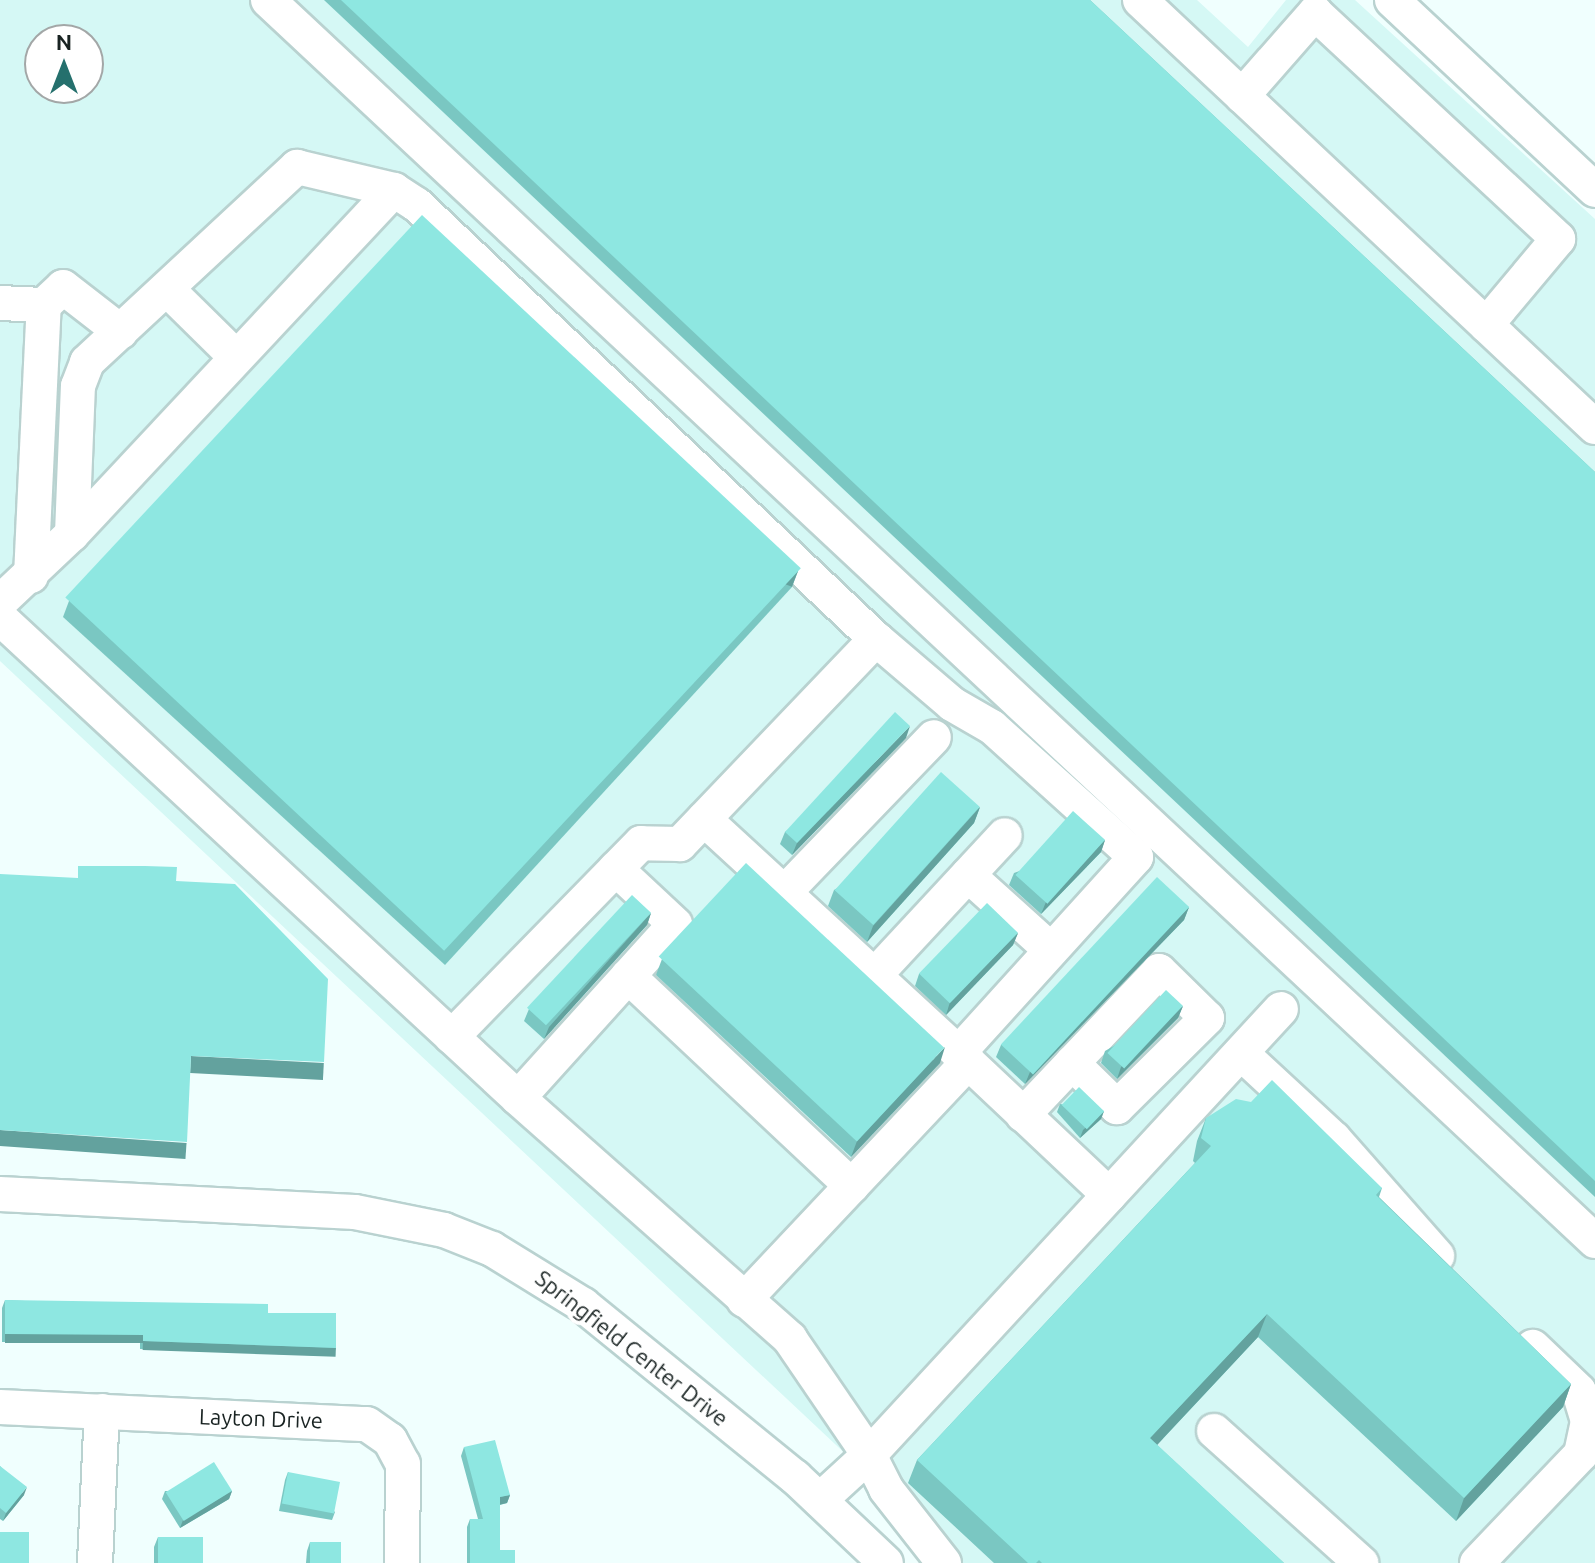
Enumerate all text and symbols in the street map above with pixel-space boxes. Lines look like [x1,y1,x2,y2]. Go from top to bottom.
north arrow [24,24,104,104]
text: N [56,29,72,54]
street label: Springfield Center Drive [530,1265,734,1431]
street label: Layton Drive [198,1403,324,1433]

